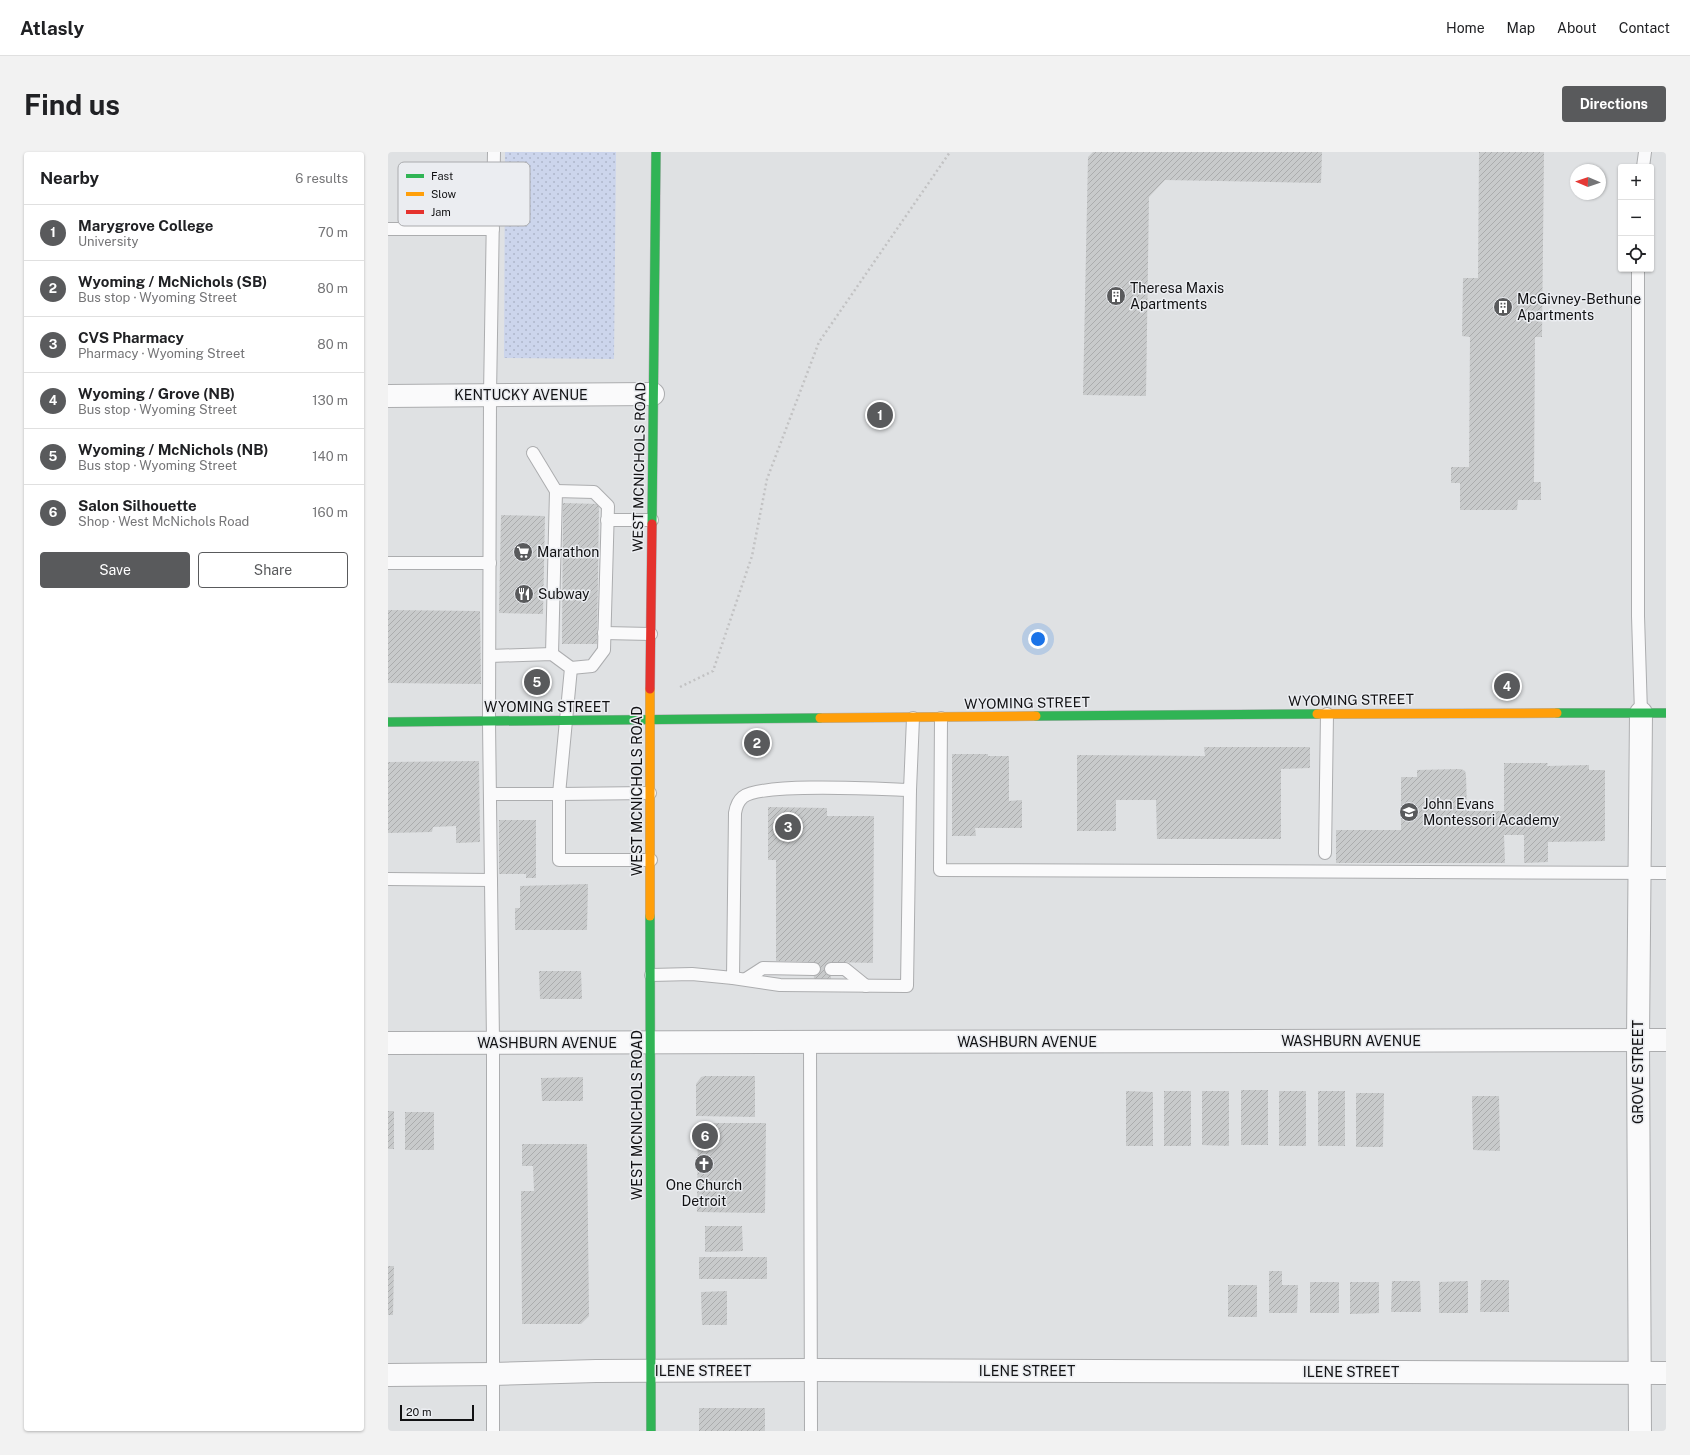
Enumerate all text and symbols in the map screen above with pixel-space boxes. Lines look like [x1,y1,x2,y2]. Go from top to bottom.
text: Atlasly [20,17,84,39]
text: Home [1446,20,1485,36]
text: Map [1507,20,1535,36]
text: About [1557,20,1597,36]
text: Contact [1619,20,1670,36]
button: Directions [1562,86,1666,122]
text: Find us [24,88,120,121]
legend [398,162,530,226]
north arrow [1570,164,1606,200]
map controls [1618,164,1654,272]
button: + [1618,164,1654,200]
text: Nearby [40,168,99,188]
text: Fast [431,170,453,182]
text: 6 results [295,171,348,186]
text: Slow [431,188,457,200]
button: − [1618,200,1654,236]
text: Jam [431,206,451,218]
text: Marygrove College [78,217,213,234]
text: 1 [50,225,56,240]
text: 70 m [318,225,348,240]
text: University [78,234,138,249]
button: locate [1618,236,1654,272]
text: Wyoming / McNichols (SB) [78,273,267,290]
place label: Theresa Maxis Apartments [1130,280,1224,312]
text: 2 [49,281,57,296]
text: 80 m [317,281,348,296]
building icon: Theresa Maxis Apartments [1105,285,1127,307]
text: Bus stop · Wyoming Street [78,290,237,305]
place label: McGivney-Bethune Apartments [1517,291,1641,323]
building icon: McGivney-Bethune Apartments [1492,296,1514,318]
text: CVS Pharmacy [78,329,184,346]
text: 3 [49,337,57,352]
text: 80 m [317,337,348,352]
text: Pharmacy · Wyoming Street [78,346,245,361]
street label: WEST MCNICHOLS ROAD [630,382,648,552]
text: Wyoming / Grove (NB) [78,385,235,402]
street label: KENTUCKY AVENUE [454,387,588,403]
text: 4 [49,393,57,408]
text: 130 m [312,393,348,408]
pin: 1 [867,400,893,430]
text: Bus stop · Wyoming Street [78,402,237,417]
text: Wyoming / McNichols (NB) [78,441,269,458]
text: 5 [49,449,57,464]
text: 140 m [312,449,348,464]
text: Bus stop · Wyoming Street [78,458,237,473]
text: Salon Silhouette [78,497,197,514]
text: 6 [49,505,57,520]
text: 160 m [312,505,348,520]
text: Shop · West McNichols Road [78,514,249,529]
supermarket icon: Marathon [512,541,534,563]
place label: Marathon [537,544,599,560]
button: Save [40,552,190,588]
button: Share [198,552,348,588]
restaurant icon: Subway [513,583,535,605]
place label: Subway [538,586,590,602]
your location [1028,629,1048,649]
pin: 5 [524,667,550,697]
pin: 4 [1494,671,1520,701]
street label: WYOMING STREET [1288,691,1414,709]
street label: WYOMING STREET [964,694,1090,712]
street label: WYOMING STREET [484,699,610,715]
street label: WEST MCNICHOLS ROAD [629,706,645,876]
pin: 2 [744,728,770,758]
place label: John Evans Montessori Academy [1423,796,1560,828]
school or university icon: John Evans Montessori Academy [1398,801,1420,823]
pin: 3 [775,812,801,842]
street label: GROVE STREET [1630,1020,1646,1124]
street label: WEST MCNICHOLS ROAD [629,1030,645,1200]
street label: WASHBURN AVENUE [1281,1033,1421,1049]
street label: WASHBURN AVENUE [957,1034,1097,1050]
street label: WASHBURN AVENUE [477,1035,617,1051]
pin: 6 [692,1121,718,1151]
church icon: One Church Detroit [693,1153,715,1175]
place label: One Church Detroit [666,1177,742,1209]
street label: ILENE STREET [655,1363,751,1379]
street label: ILENE STREET [979,1363,1075,1379]
street label: ILENE STREET [1303,1364,1399,1380]
scale bar [400,1403,474,1422]
text: 20 m [406,1406,431,1418]

